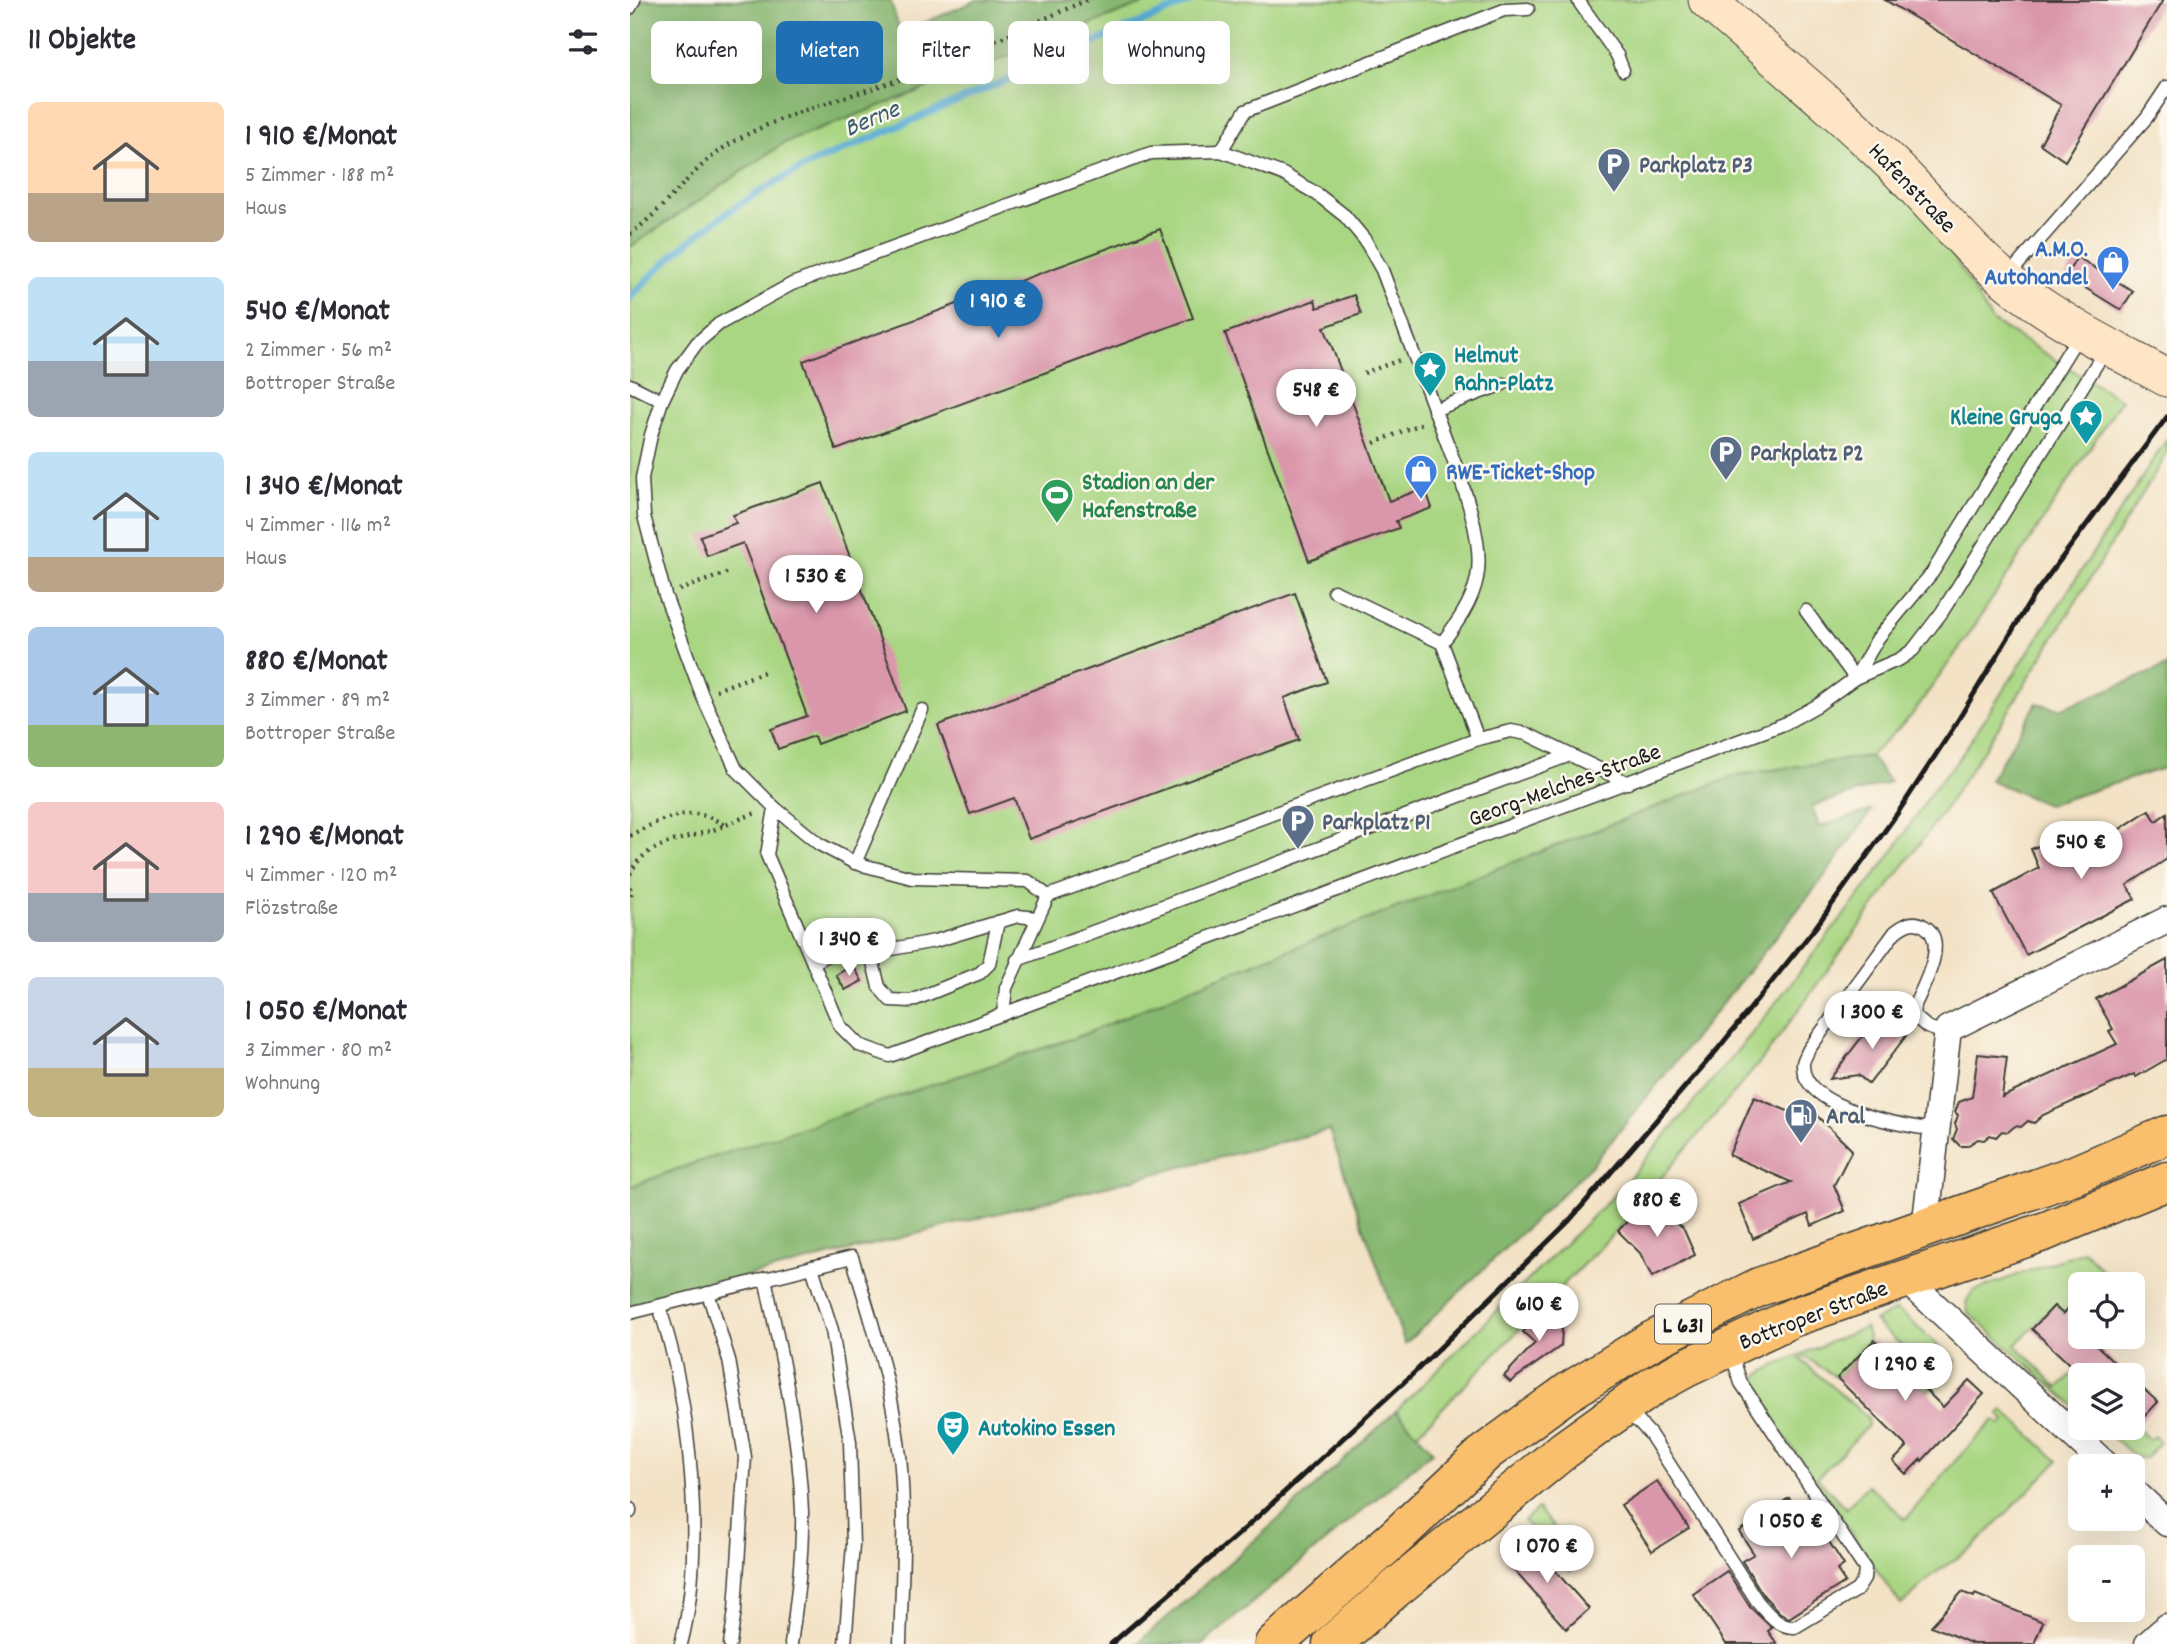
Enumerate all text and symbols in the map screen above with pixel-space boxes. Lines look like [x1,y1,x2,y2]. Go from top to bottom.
text: 11 Objekte [28,21,136,64]
chip: Kaufen [651,21,762,84]
chip: Mieten [776,21,883,84]
chip: Filter [897,21,994,84]
chip: Neu [1008,21,1089,84]
chip: Wohnung [1103,21,1230,84]
icon: filters [564,23,602,61]
water label: Berne [839,91,907,148]
text: 1 910 €/Monat [245,117,397,160]
icon: home [84,130,168,214]
street label: Hafenstraße [1859,136,1963,242]
parking icon: Parkplatz P3 [1595,145,1633,194]
place label: Parkplatz P3 [1639,150,1753,184]
text: 5 Zimmer · 188 m² [245,160,394,193]
text: Haus [245,193,287,226]
place label: A.M.O. Autohandel [1984,234,2088,296]
shop icon: A.M.O. Autohandel [2094,243,2132,292]
pin: 1 910 € [933,280,1063,340]
text: 1 910 € [970,286,1026,319]
text: 540 €/Monat [245,292,390,335]
icon: home [84,305,168,389]
text: 2 Zimmer · 56 m² [245,335,392,368]
place label: Helmut Rahn-Platz [1454,340,1554,402]
place icon: Helmut Rahn-Platz [1411,349,1449,398]
text: Bottroper Straße [245,368,395,401]
pin: 548 € [1267,370,1365,429]
text: 548 € [1292,375,1340,408]
place icon: Kleine Gruga [2067,397,2105,446]
place label: Kleine Gruga [1950,402,2063,436]
parking icon: Parkplatz P2 [1707,433,1745,482]
place label: Parkplatz P2 [1750,438,1864,472]
shop icon: RWE-Ticket-Shop [1402,452,1440,501]
place label: RWE-Ticket-Shop [1446,457,1595,491]
text: 1 340 €/Monat [245,467,403,510]
place label: Stadion an der Hafenstraße [1082,467,1215,529]
sports icon: Stadion an der Hafenstraße [1038,476,1076,525]
icon: home [84,480,168,564]
text: 4 Zimmer · 116 m² [245,510,391,543]
text: Haus [245,543,287,576]
pin: 1 530 € [751,556,881,615]
text: 1 530 € [785,561,847,594]
text: 880 €/Monat [245,642,388,685]
icon: home [84,655,168,739]
text: 3 Zimmer · 89 m² [245,685,390,718]
text: Bottroper Straße [245,718,395,751]
street label: Georg-Melches-Straße [1464,736,1666,837]
parking icon: Parkplatz P1 [1279,802,1317,851]
place label: Parkplatz P1 [1322,807,1431,841]
text: 1 290 €/Monat [245,817,404,860]
pin: 540 € [2032,822,2130,881]
text: 540 € [2056,827,2106,860]
icon: home [84,830,168,914]
text: 4 Zimmer · 120 m² [245,860,397,893]
text: Flözstraße [245,893,338,926]
pin: 1 340 € [784,918,914,978]
text: 1 340 € [819,924,879,957]
text: 1 050 €/Monat [245,992,407,1035]
pin: 1 300 € [1807,992,1937,1051]
text: 1 300 € [1840,997,1904,1030]
icon: home [84,1005,168,1089]
text: 3 Zimmer · 80 m² [245,1035,392,1068]
text: Wohnung [245,1068,320,1101]
fuel station icon: Aral [1782,1096,1820,1145]
place label: Aral [1826,1101,1865,1135]
pin: 880 € [1608,1180,1706,1239]
text: 880 € [1632,1185,1682,1218]
map controls [2068,1272,2145,1622]
button: locate [2068,1272,2145,1349]
street label: Bottroper Straße [1735,1273,1893,1361]
pin: 610 € [1490,1284,1588,1343]
text: 610 € [1516,1289,1562,1322]
road number: L 631 [1655,1304,1711,1344]
pin: 1 290 € [1840,1344,1970,1403]
text: 1 290 € [1874,1349,1936,1382]
button: layers [2068,1363,2145,1440]
theatre icon: Autokino Essen [934,1408,972,1457]
place label: Autokino Essen [978,1413,1115,1447]
button: + [2068,1454,2145,1531]
pin: 1 050 € [1726,1500,1856,1560]
text: 1 050 € [1759,1506,1823,1539]
pin: 1 070 € [1482,1526,1612,1585]
text: 1 070 € [1516,1531,1578,1564]
button: − [2068,1545,2145,1622]

